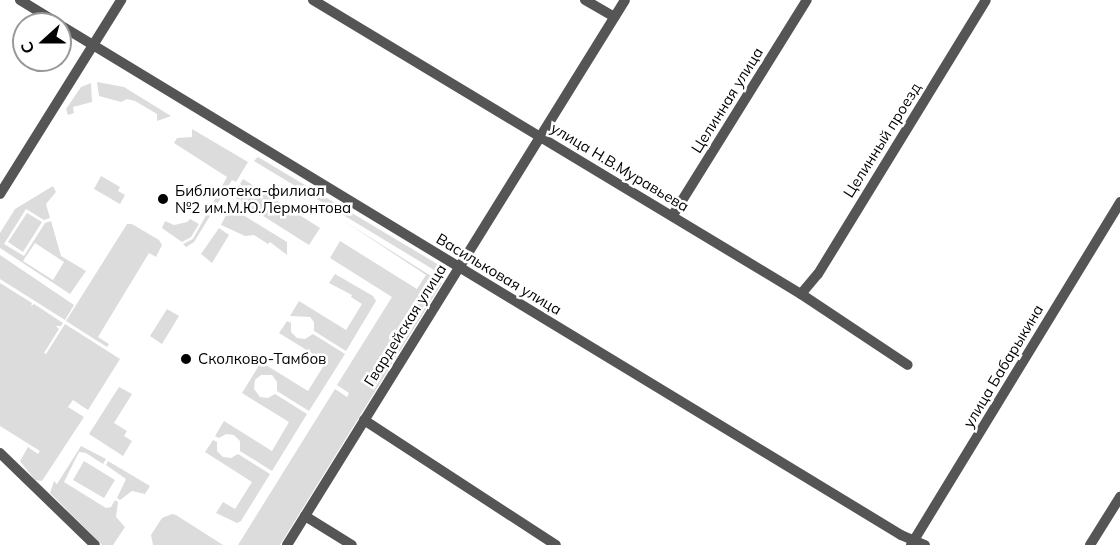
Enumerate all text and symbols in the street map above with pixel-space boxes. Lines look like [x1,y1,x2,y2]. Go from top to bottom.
north arrow [12,12,72,72]
text: С [16,39,38,56]
street label: Целинная улица [687,44,767,156]
street label: Целинный проезд [839,79,925,201]
street label: улица Н.В.Муравьева [548,119,692,215]
place label: Библиотека-филиал №2 им.М.Ю.Лермонтова [175,181,351,216]
marker: Библиотека-филиал №2 им.М.Ю.Лермонтова [156,192,170,206]
street label: Васильковая улица [433,229,565,319]
street label: Гвардейская улица [360,261,450,389]
street label: улица Бабарыкина [959,301,1047,431]
place label: Сколково-Тамбов [198,350,326,368]
marker: Сколково-Тамбов [179,352,193,366]

